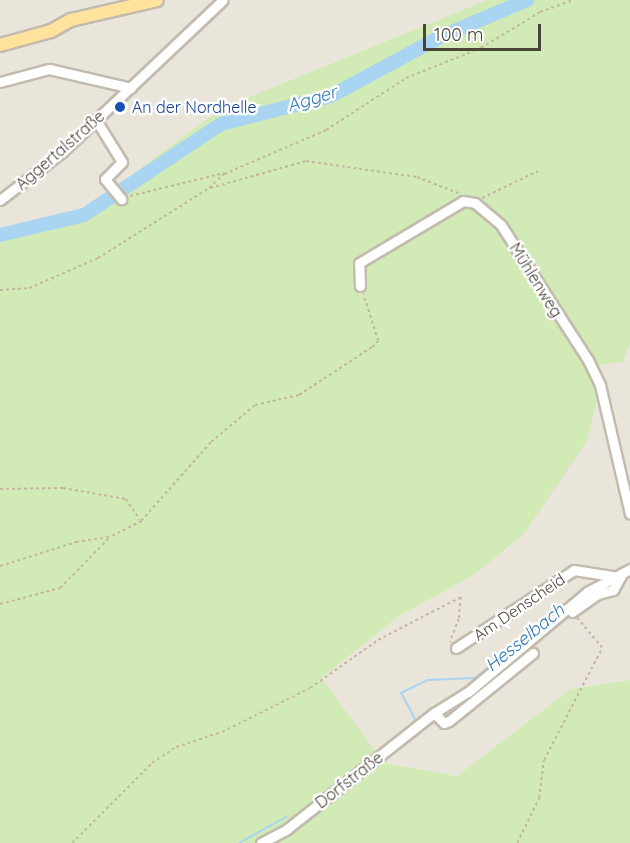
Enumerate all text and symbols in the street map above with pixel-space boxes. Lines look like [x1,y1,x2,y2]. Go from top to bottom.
scale bar [426,12,544,50]
text: 100 m [434,23,483,46]
water label: Agger [285,81,339,117]
place label: An der Nordhelle [132,97,256,117]
marker: An der Nordhelle [113,100,127,114]
street label: Aggertalstraße [12,106,108,194]
street label: Mühlenweg [506,239,566,321]
street label: Am Denscheid [470,569,568,645]
water label: Hesselbach [481,599,569,677]
street label: Dorfstraße [311,748,387,812]

